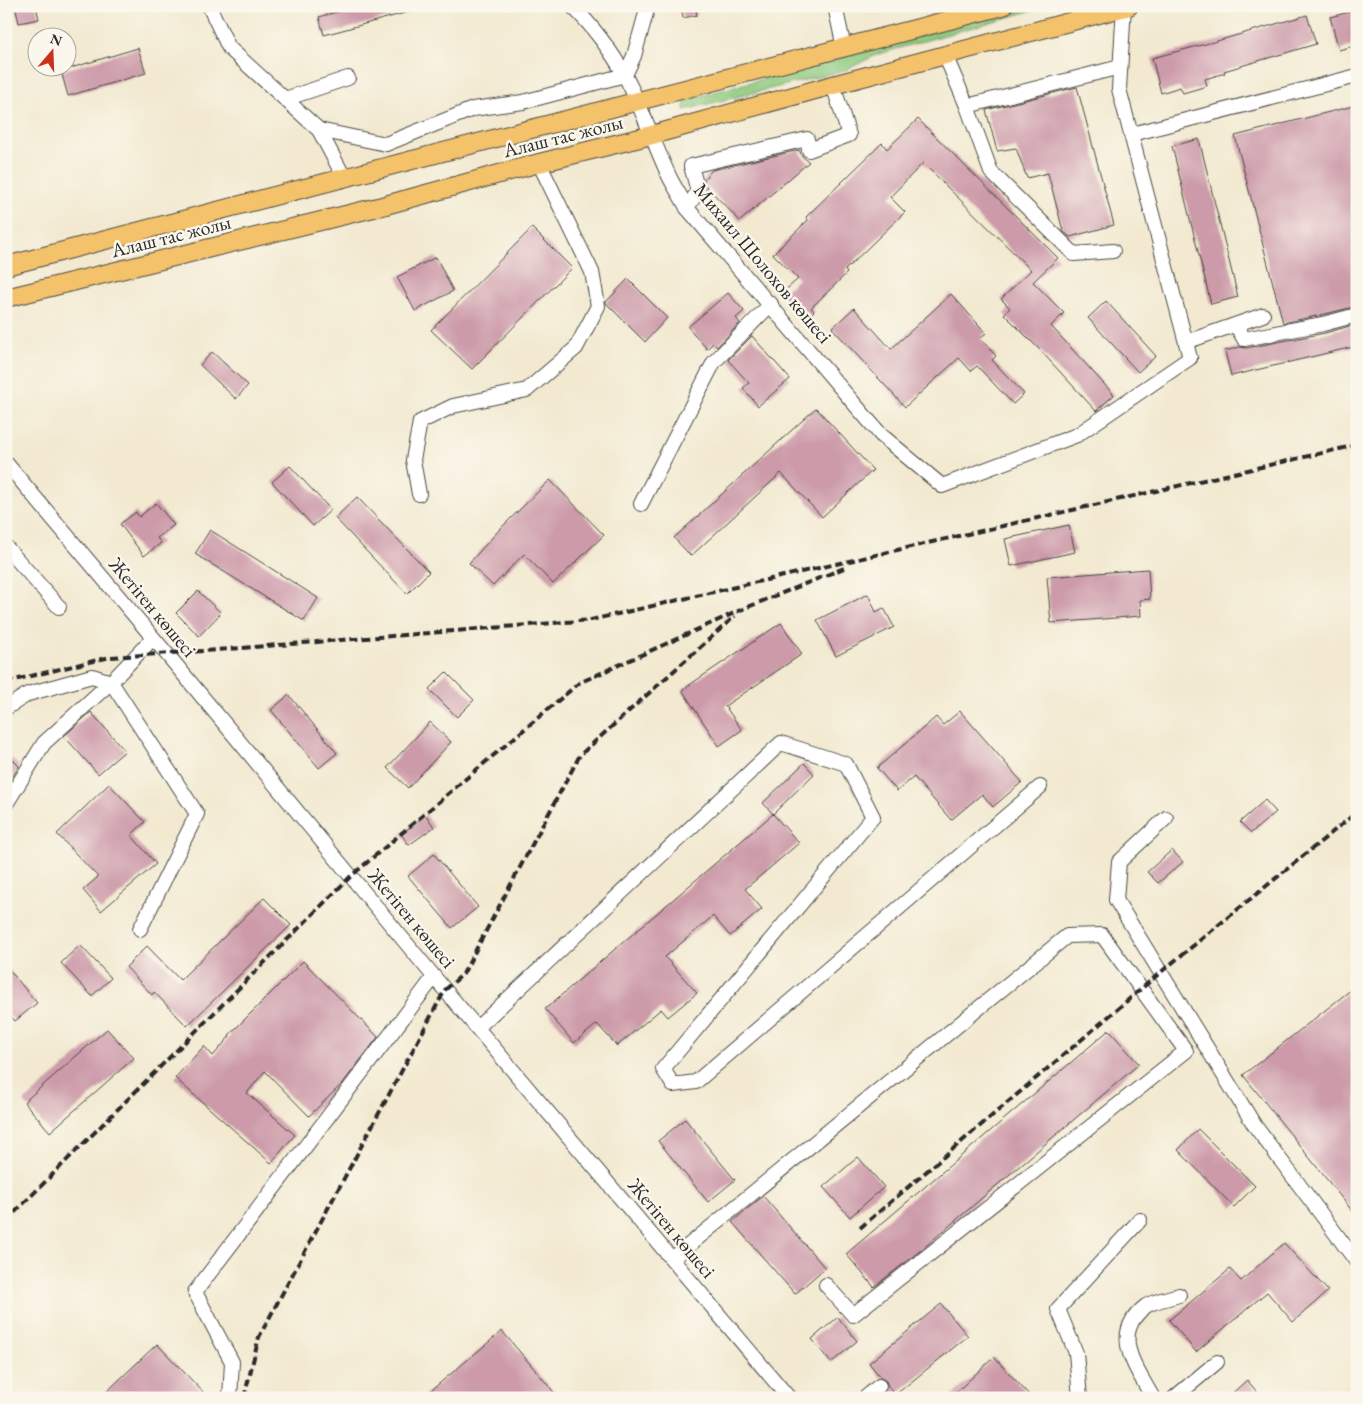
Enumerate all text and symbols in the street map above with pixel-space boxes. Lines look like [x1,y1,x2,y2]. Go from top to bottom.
north arrow [28,28,78,78]
text: N [48,29,65,50]
street label: Алаш тас жолы [499,109,626,164]
street label: Михаил Шолохов көшесі [688,177,838,349]
street label: Алаш тас жолы [107,209,234,264]
street label: Жетіген көшесі [103,551,203,663]
street label: Жетіген көшесі [362,862,462,974]
street label: Жетіген көшесі [622,1172,722,1284]

